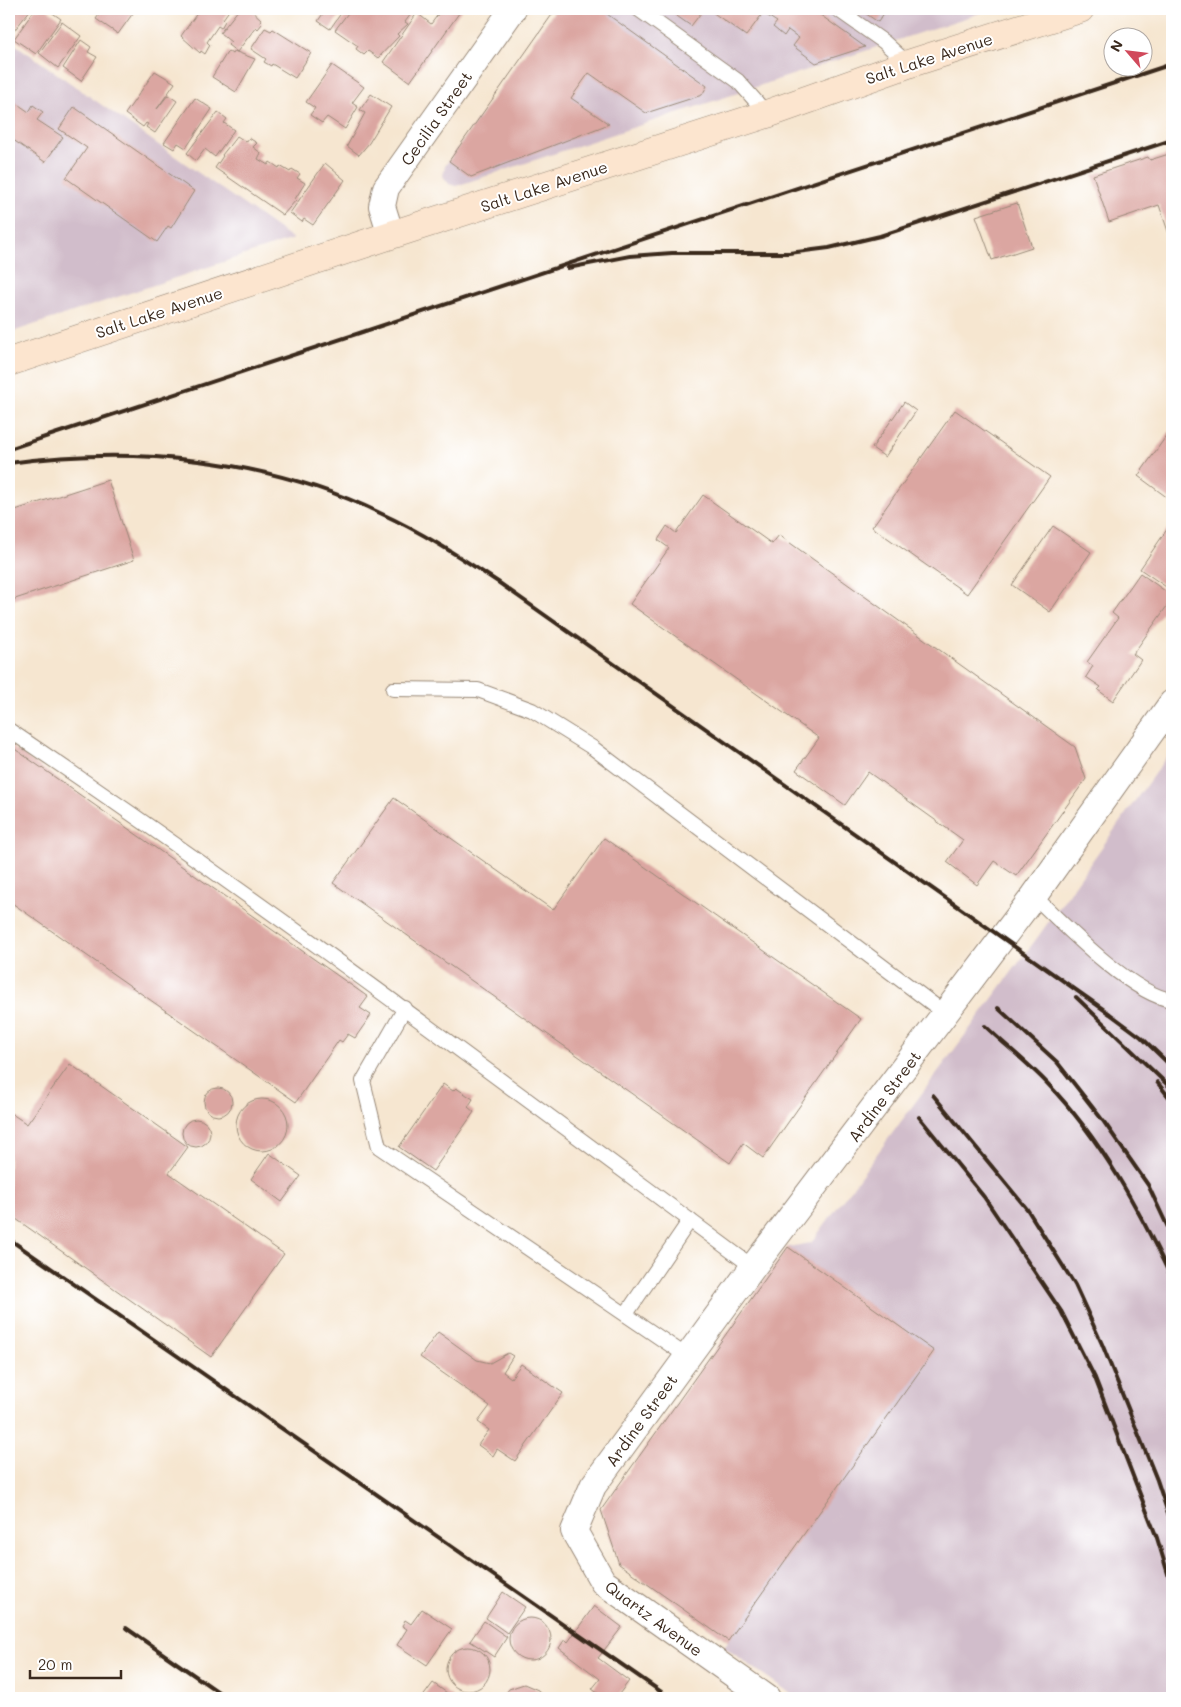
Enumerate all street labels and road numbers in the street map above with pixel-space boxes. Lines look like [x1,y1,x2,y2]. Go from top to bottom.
street label: Salt Lake Avenue [863,28,995,88]
street label: Cecilia Street [396,67,476,169]
street label: Salt Lake Avenue [478,156,610,216]
street label: Salt Lake Avenue [93,282,225,342]
street label: Ardine Street [843,1046,925,1146]
street label: Ardine Street [600,1370,682,1470]
street label: Quartz Avenue [601,1576,707,1660]

